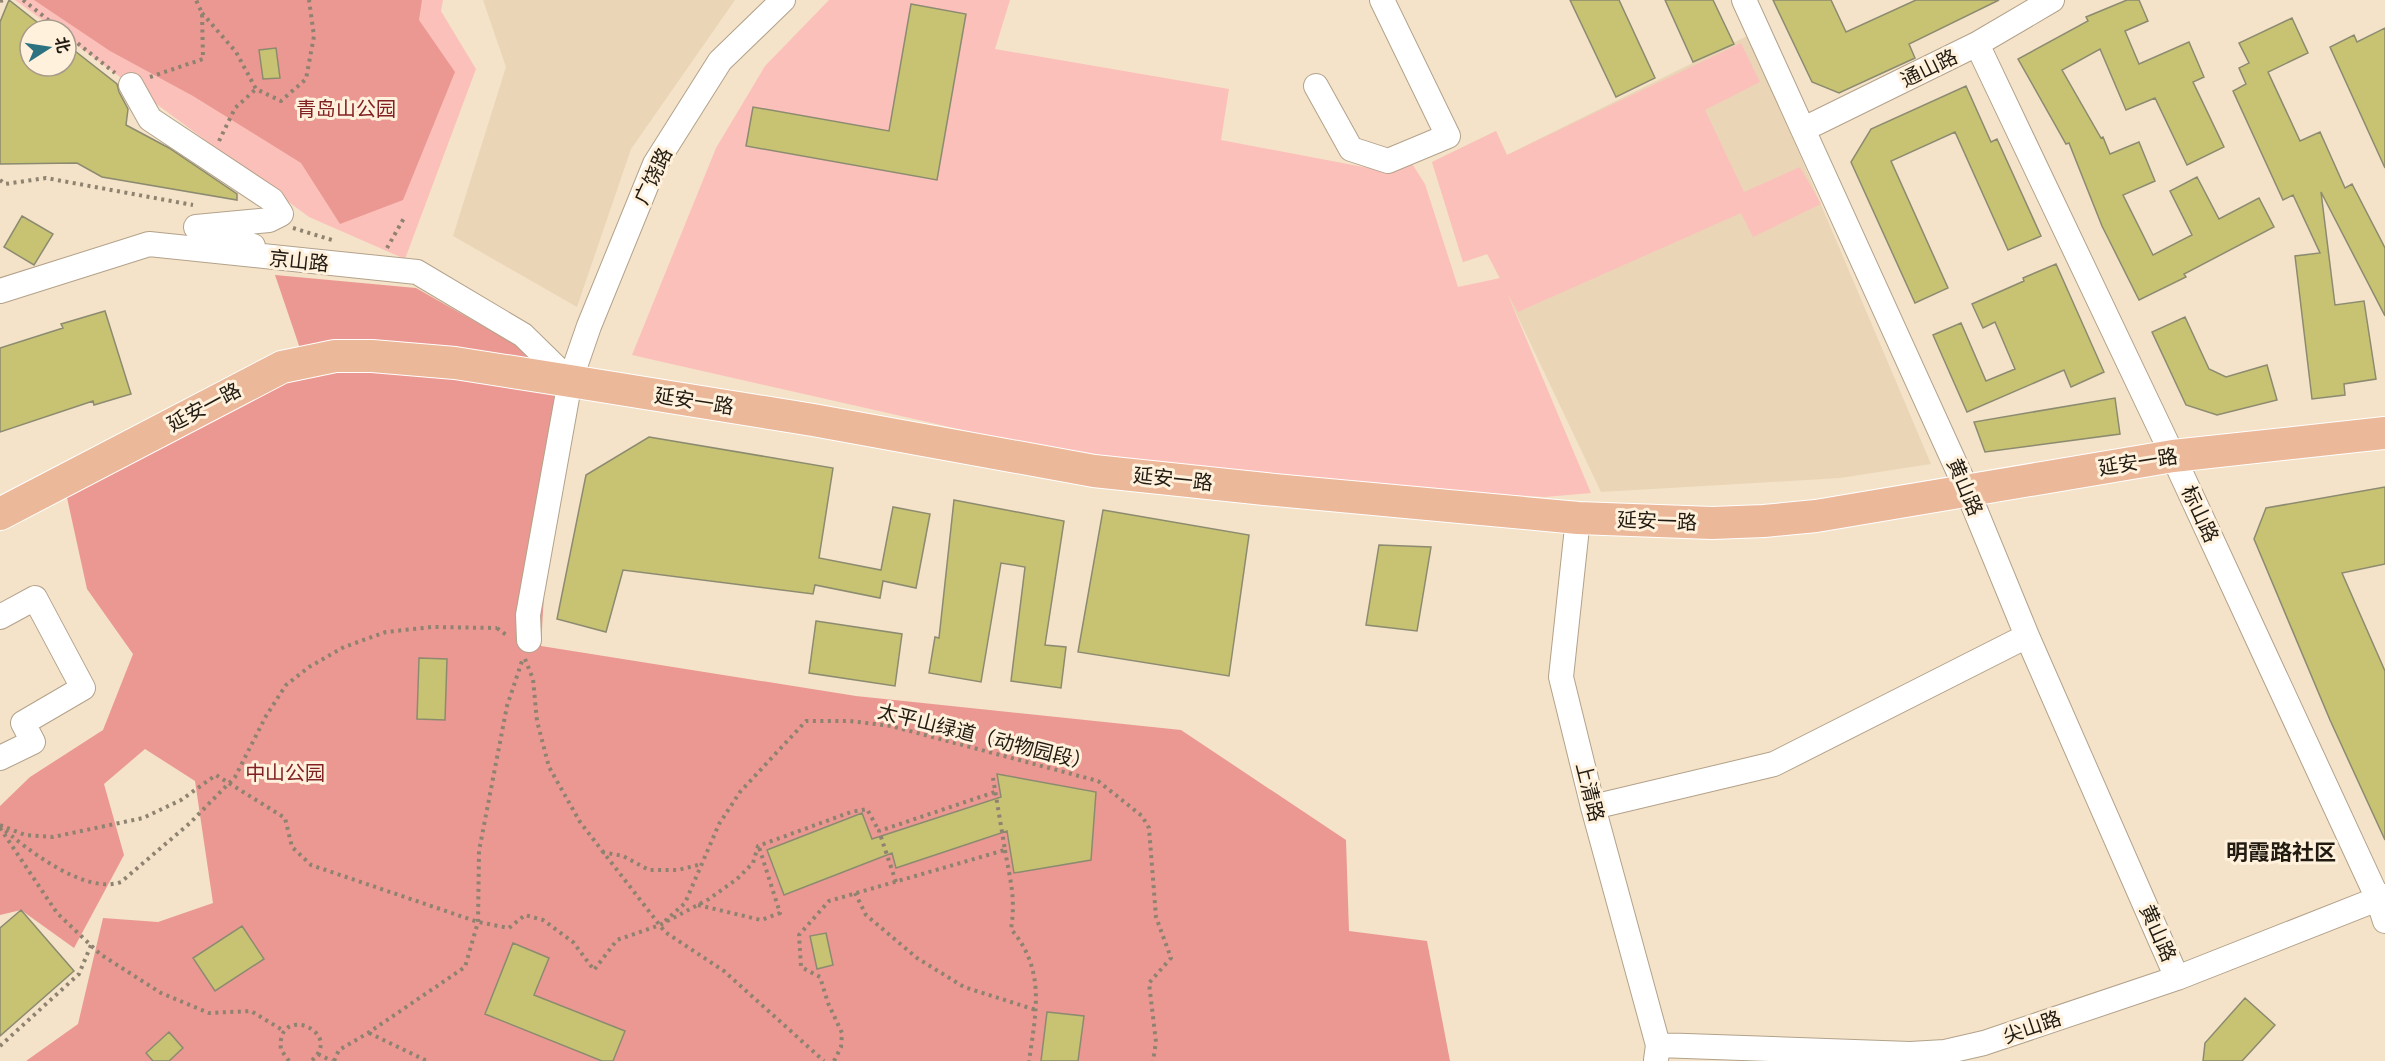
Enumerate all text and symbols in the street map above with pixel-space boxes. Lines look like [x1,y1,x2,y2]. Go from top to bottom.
north arrow [18,18,78,78]
text: 北 [51,35,73,55]
street label: 通山路 [1897,44,1961,92]
park label: 青岛山公园 [296,97,396,121]
street label: 广饶路 [629,144,677,208]
street label: 京山路 [268,246,330,276]
street label: 延安一路 [163,378,245,436]
street label: 延安一路 [653,383,735,419]
street label: 延安一路 [2097,444,2179,480]
street label: 黄山路 [1942,455,1988,519]
street label: 延安一路 [1132,463,1214,495]
street label: 标山路 [2176,482,2224,546]
street label: 延安一路 [1617,508,1697,534]
street label: 太平山绿道（动物园段） [875,699,1095,775]
street label: 上清路 [1571,760,1609,824]
park label: 中山公园 [245,761,325,785]
district label: 明霞路社区 [2226,839,2336,866]
street label: 黄山路 [2135,901,2181,965]
street label: 尖山路 [2000,1006,2064,1048]

